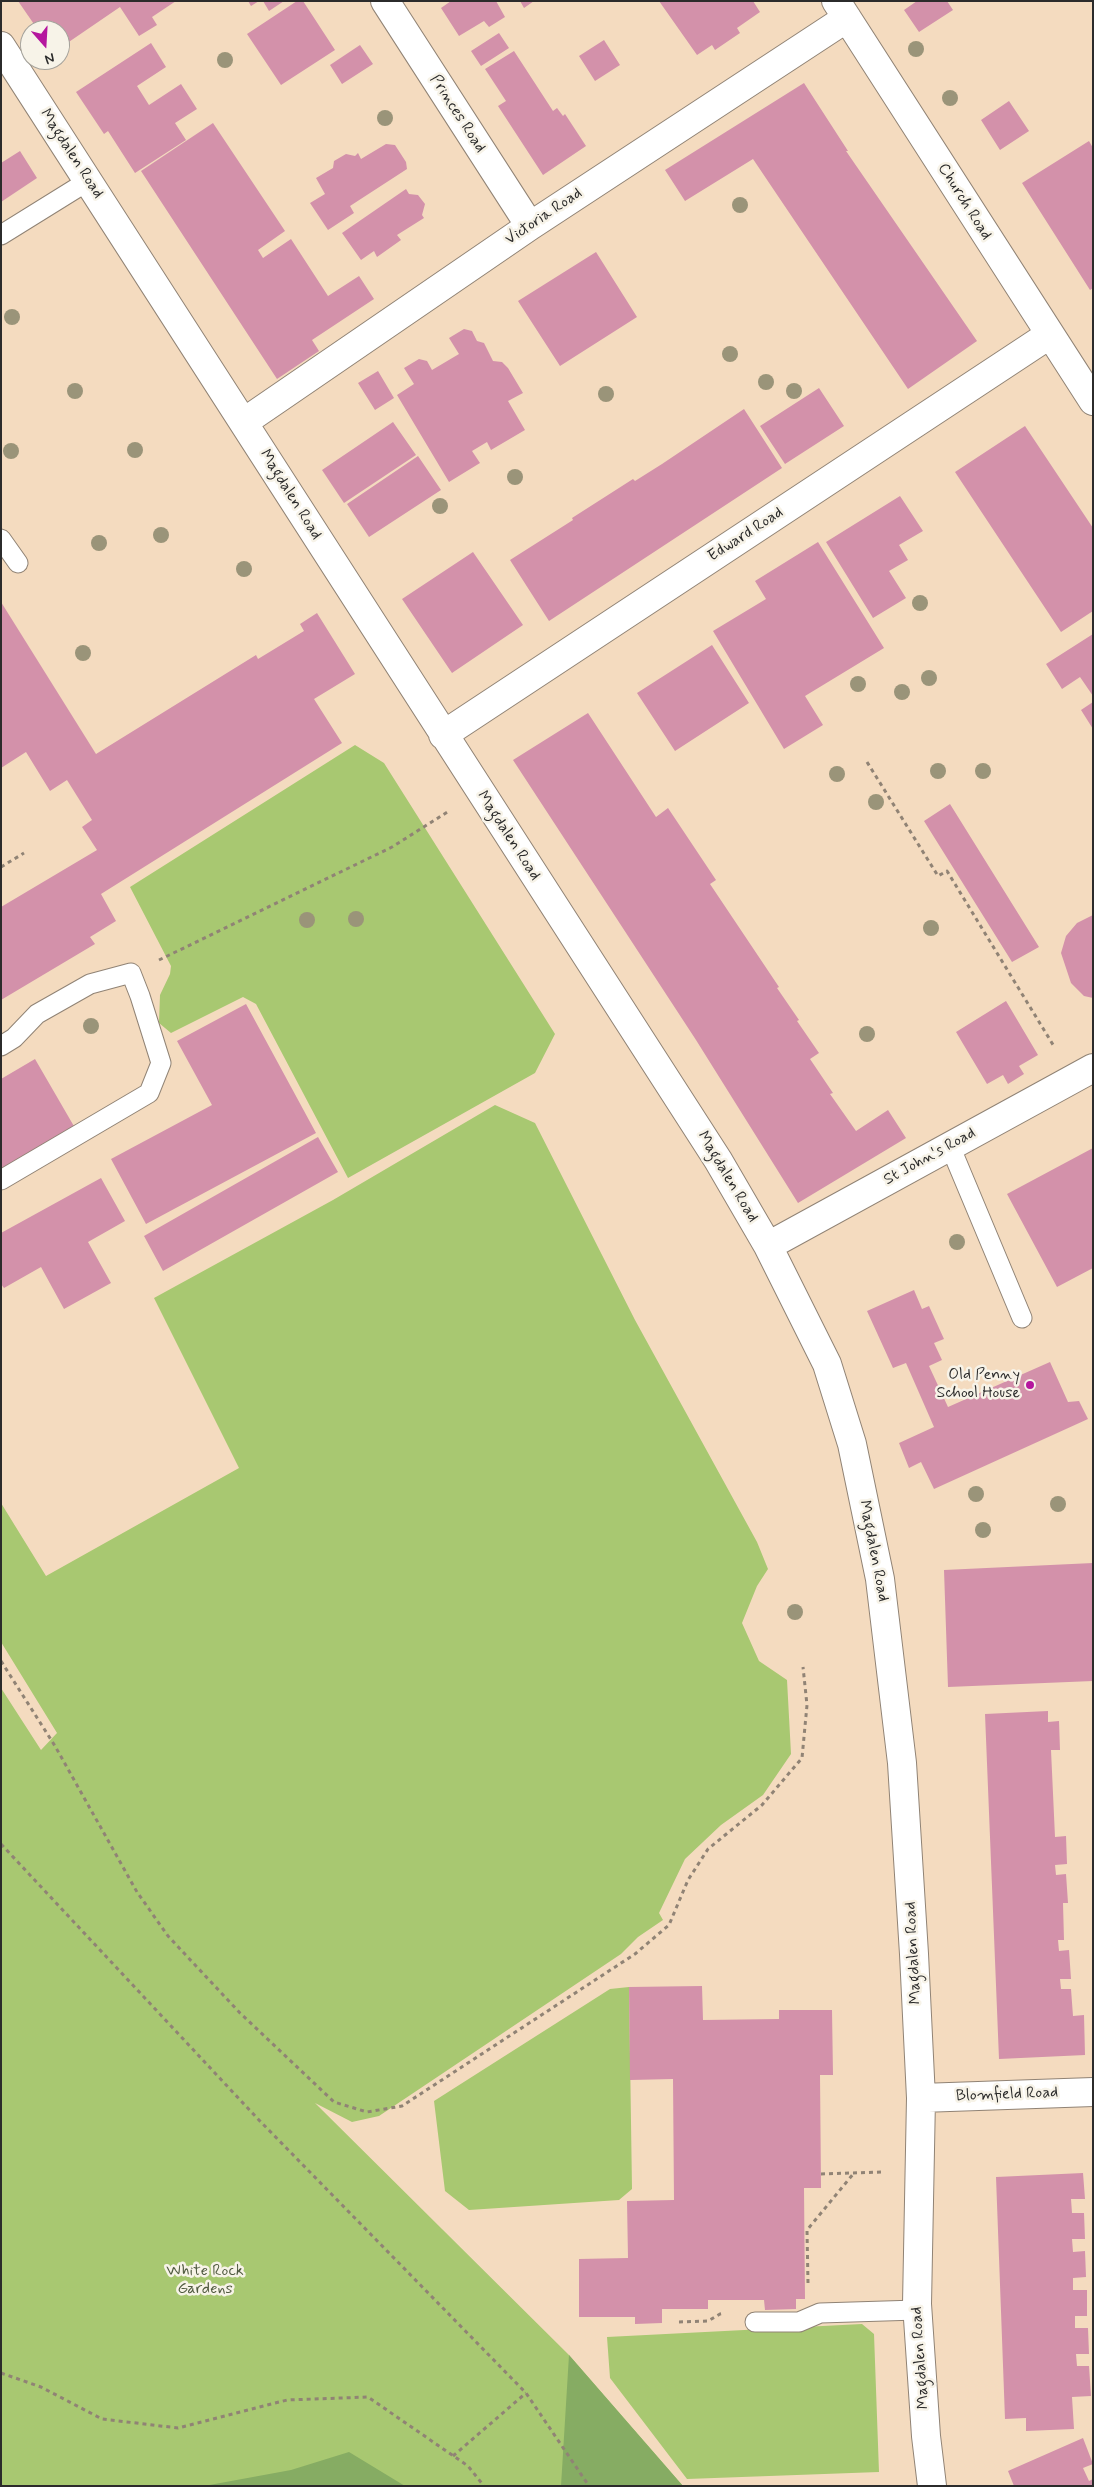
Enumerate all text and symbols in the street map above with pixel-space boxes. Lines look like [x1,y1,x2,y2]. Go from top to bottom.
north arrow [20,20,70,70]
text: N [42,48,57,68]
street label: Princes Road [425,71,489,157]
street label: Magdalen Road [35,106,107,202]
street label: Church Road [933,160,995,244]
street label: Victoria Road [502,184,586,250]
street label: Magdalen Road [255,446,325,544]
street label: Edward Road [705,504,787,566]
street label: Magdalen Road [472,788,544,884]
street label: St John's Road [881,1124,979,1190]
street label: Magdalen Road [692,1128,762,1226]
place label: Old Penny School House [936,1366,1020,1404]
marker: Old Penny School House [1024,1379,1036,1391]
street label: Magdalen Road [854,1499,892,1603]
street label: Magdalen Road [902,1901,926,2005]
street label: Blomfield Road [956,2084,1058,2106]
park label: White Rock Gardens [166,2262,244,2300]
street label: Magdalen Road [908,2306,934,2410]

